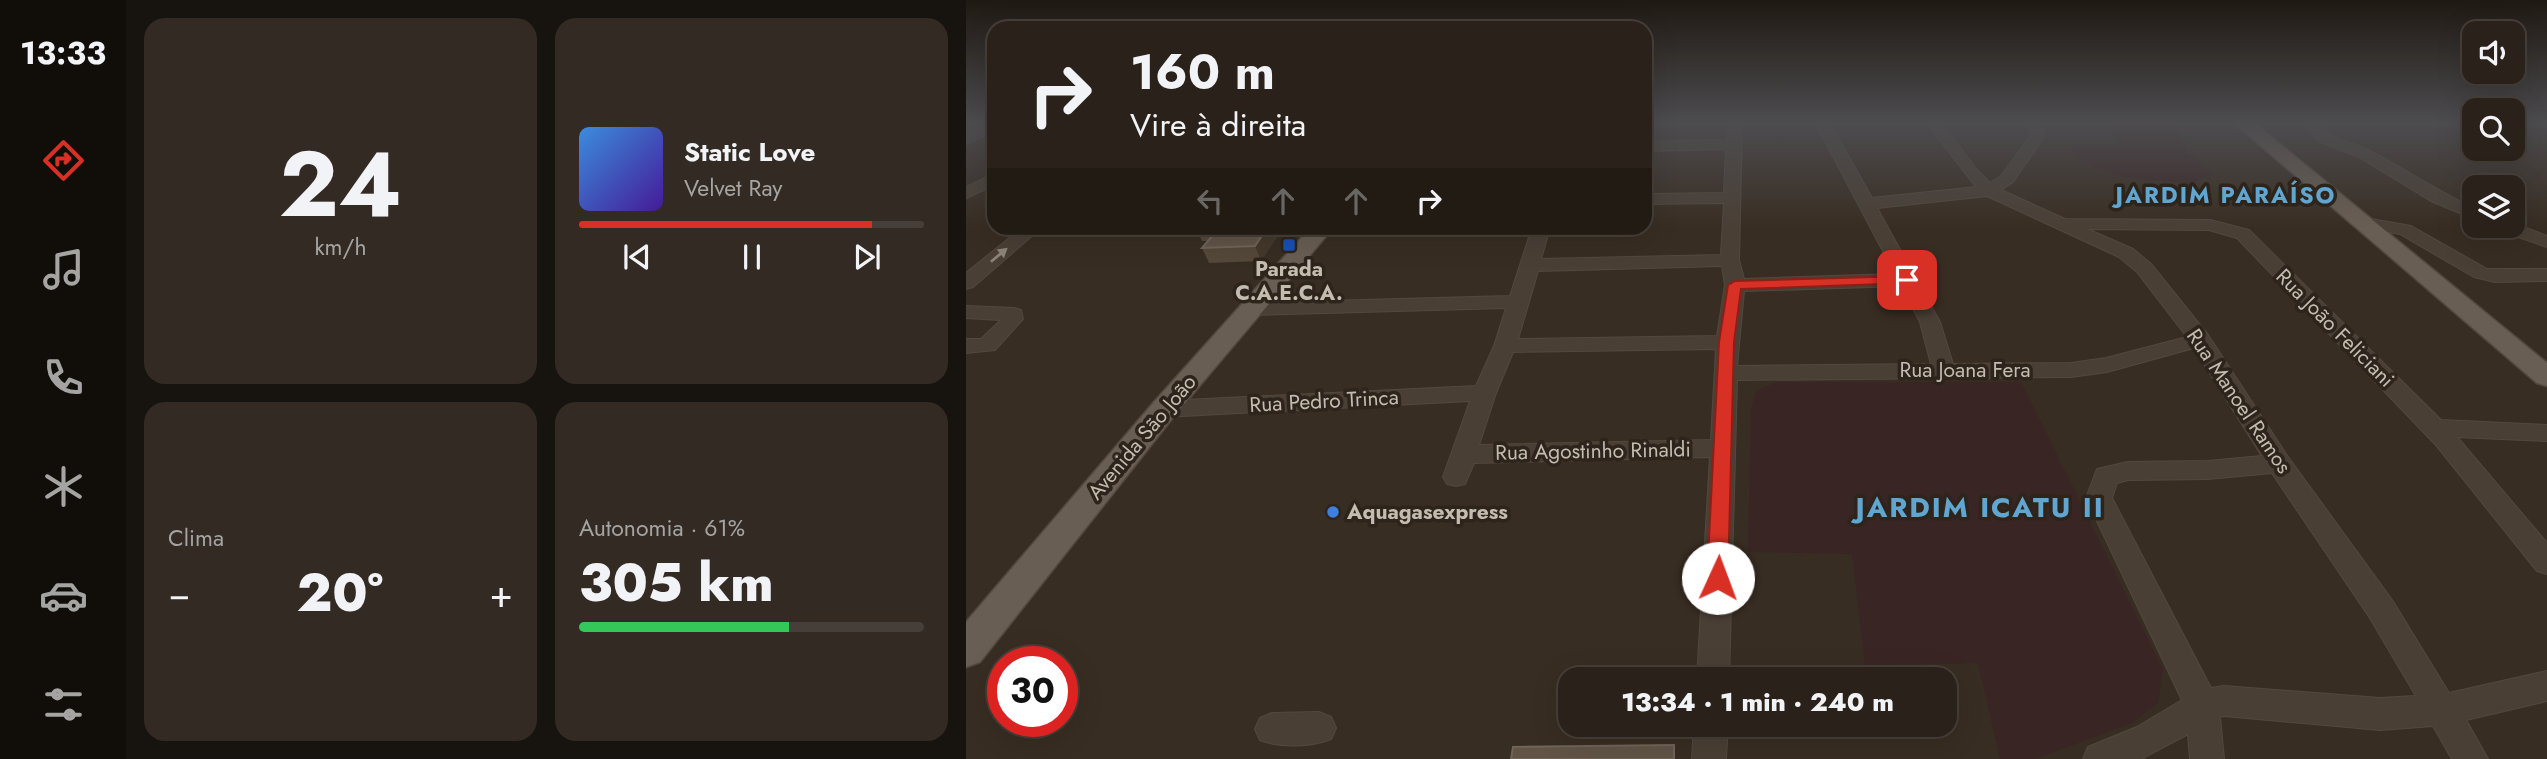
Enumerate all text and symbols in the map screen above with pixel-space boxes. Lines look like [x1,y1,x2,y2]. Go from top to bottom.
map controls [2462,21,2525,238]
button: sound [2462,21,2525,84]
text: 13:33 [20,30,106,76]
text: 160 m [1130,37,1275,107]
icon: right [1015,49,1106,140]
button: search [2462,98,2525,161]
text: Vire à direita [1130,102,1306,148]
text: 24 [279,119,402,250]
text: Static Love [684,133,816,171]
icon: directions [39,136,88,185]
text: Velvet Ray [684,171,782,205]
button: layers [2462,175,2525,238]
district label: JARDIM PARAÍSO [2111,178,2337,212]
icon: left [1191,182,1229,220]
icon: ahead [1264,182,1302,220]
icon: ahead [1337,182,1375,220]
icon: right [1410,182,1448,220]
text: km/h [315,230,366,264]
marker: Parada C.A.E.C.A. [1281,237,1297,253]
icon: previous [618,238,656,276]
icon: pause [733,238,771,276]
icon: next [848,238,886,276]
icon: music [39,245,88,294]
one-way arrow [990,247,1008,263]
pin [1877,250,1937,310]
place label: Parada C.A.E.C.A. [1235,254,1343,308]
icon: arrive [1888,261,1926,299]
street label: Rua João Feliciani [2269,262,2401,394]
street label: Rua Manoel Ramos [2179,323,2299,479]
icon: phone [39,353,88,402]
street label: Rua Joana Fera [1899,355,2031,385]
street label: Avenida São João [1081,368,1203,506]
street label: Rua Pedro Trinca [1249,382,1399,420]
street label: Rua Agostinho Rinaldi [1495,434,1691,468]
icon: climate [39,462,88,511]
district label: JARDIM ICATU II [1850,487,2105,528]
place label: Aquagasexpress [1346,497,1508,527]
marker: Aquagasexpress [1325,504,1341,520]
text: Autonomia · 61% [579,511,745,545]
text: Clima [168,521,224,555]
position arrow [1681,541,1755,615]
text: 305 km [579,545,774,621]
text: 20° [297,555,383,631]
text: − [168,566,190,621]
text: + [490,566,513,621]
icon: car [39,571,88,620]
speed limit sign: 30 [987,646,1078,737]
icon: filters [39,680,88,729]
text: 13:34 · 1 min · 240 m [1621,683,1894,721]

